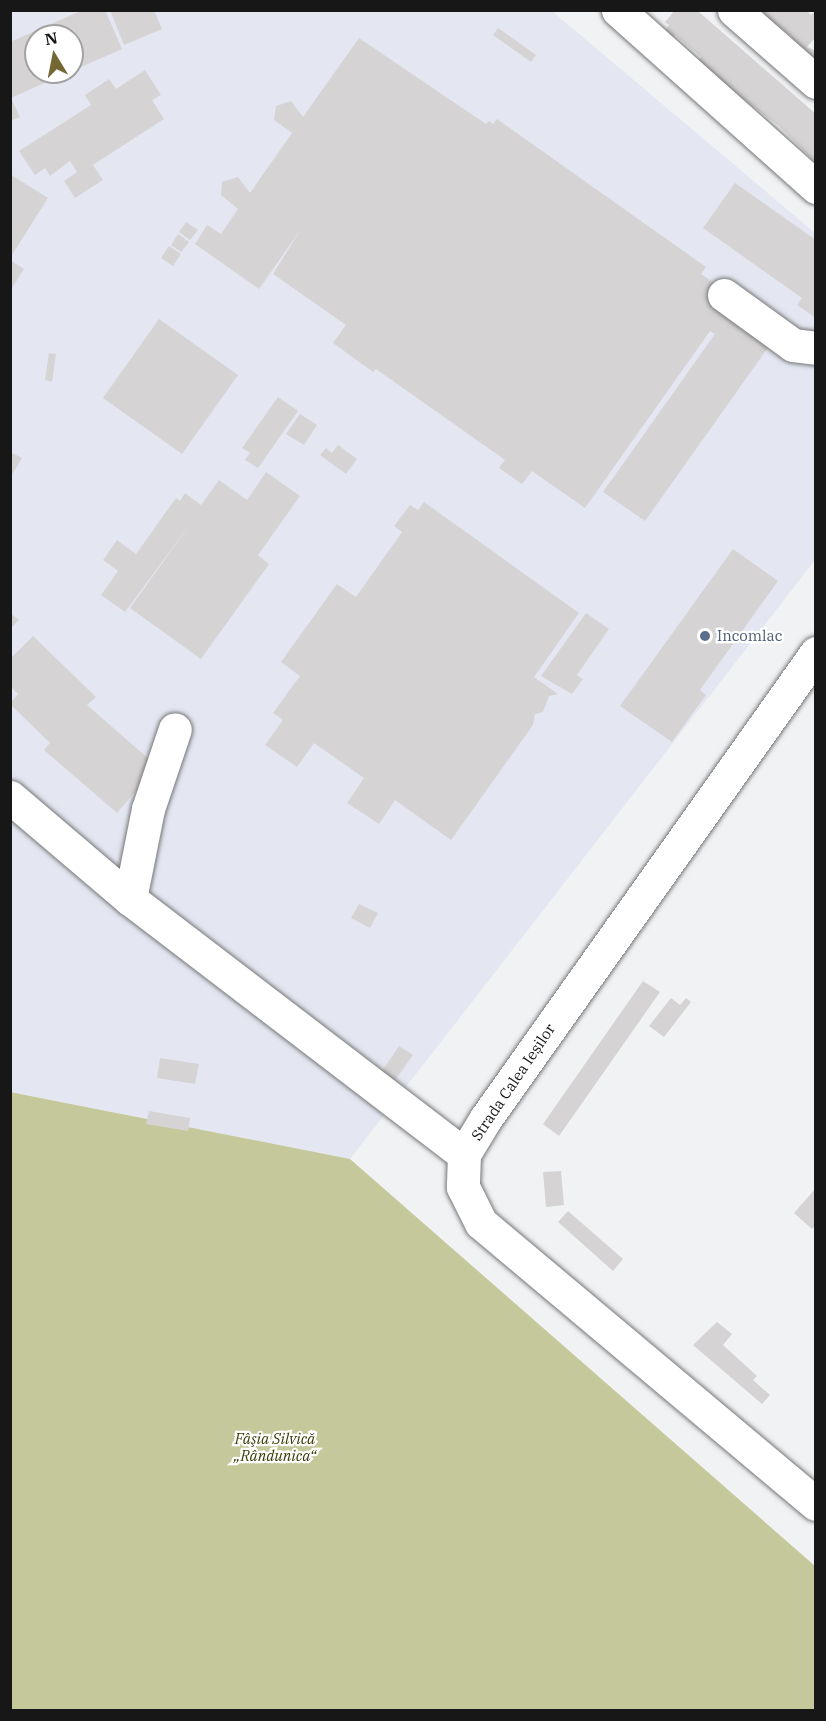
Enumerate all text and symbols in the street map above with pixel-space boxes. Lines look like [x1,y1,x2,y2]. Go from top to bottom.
north arrow [24,24,84,84]
text: N [43,27,59,49]
place label: Incomlac [717,627,783,645]
marker: Incomlac [698,629,712,643]
street label: Strada Calea Ieșilor [467,1020,559,1144]
park label: Fâşia Silvică „Rândunica“ [234,1429,316,1464]

